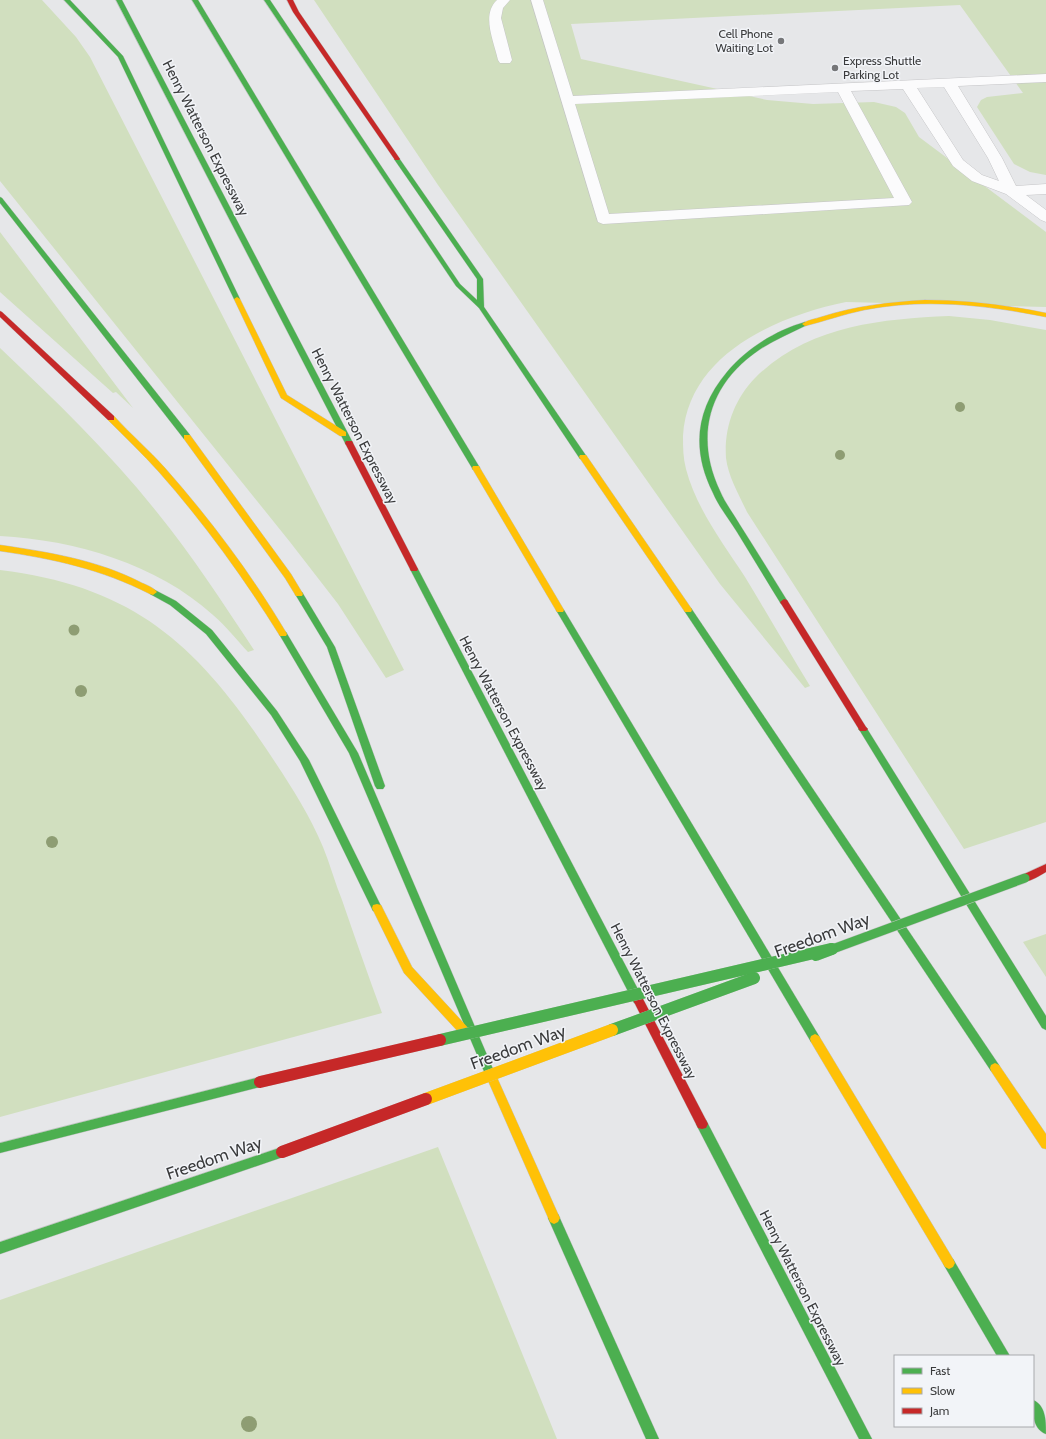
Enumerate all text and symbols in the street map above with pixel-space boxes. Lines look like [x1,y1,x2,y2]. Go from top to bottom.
place label: Cell Phone Waiting Lot [715,26,773,55]
marker: Cell Phone Waiting Lot [776,36,786,46]
place label: Express Shuttle Parking Lot [843,53,921,82]
street label: Henry Watterson Expressway [159,57,253,219]
marker: Express Shuttle Parking Lot [830,63,840,73]
street label: Henry Watterson Expressway [308,345,402,507]
street label: Henry Watterson Expressway [455,632,553,794]
street label: Freedom Way [772,908,873,962]
street label: Henry Watterson Expressway [607,920,701,1082]
street label: Freedom Way [468,1020,569,1074]
street label: Freedom Way [163,1132,265,1184]
street label: Henry Watterson Expressway [756,1207,850,1369]
legend [894,1355,1034,1427]
text: Fast [930,1363,950,1378]
text: Slow [930,1383,955,1398]
text: Jam [929,1403,949,1418]

